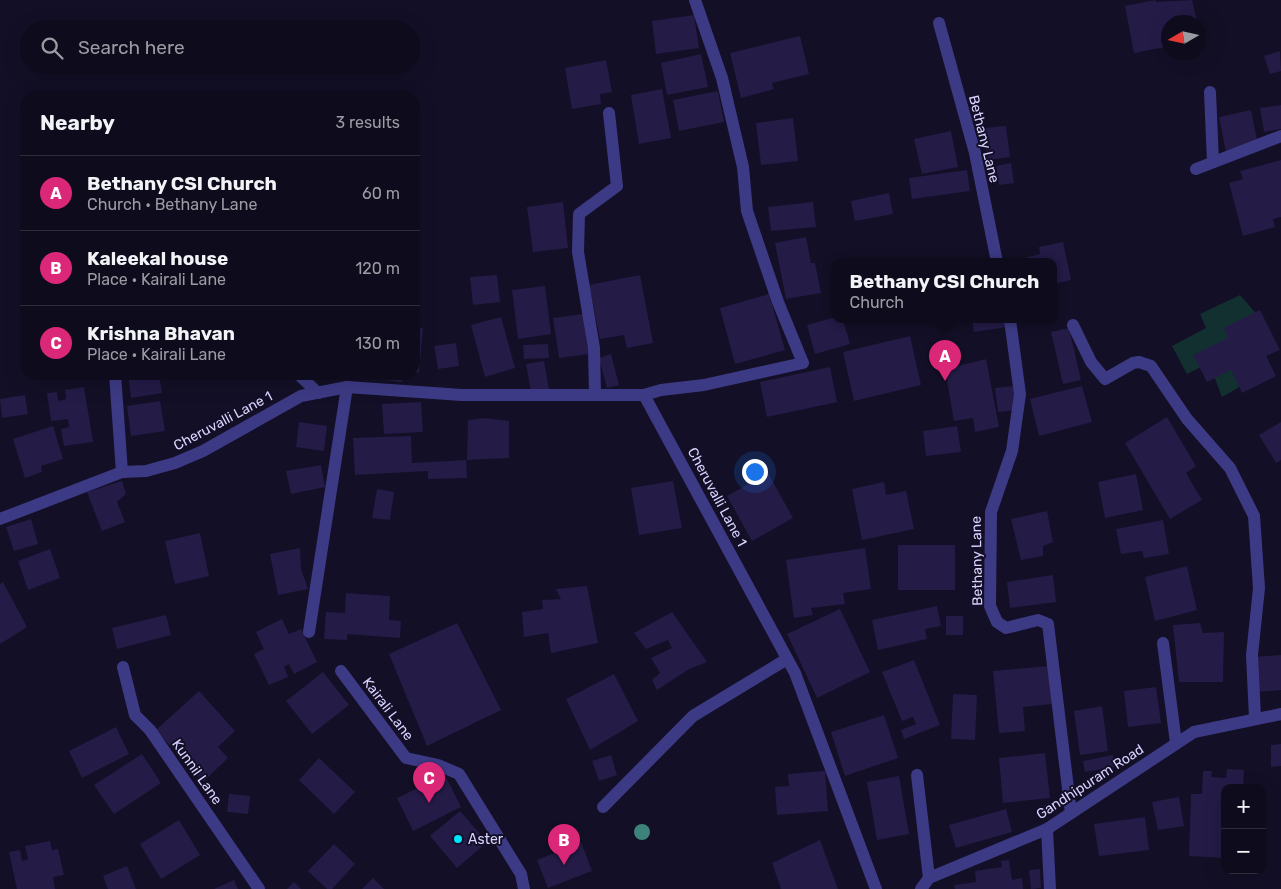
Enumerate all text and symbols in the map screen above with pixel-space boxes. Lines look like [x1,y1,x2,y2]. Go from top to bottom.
north arrow [1161,15,1206,60]
search box [20,20,420,75]
icon: search [38,34,66,62]
text: Search here [78,36,185,59]
street label: Bethany Lane [965,93,1003,185]
text: Nearby [40,110,115,135]
text: 3 results [335,113,400,132]
text: Bethany CSI Church [87,172,277,195]
text: A [50,184,62,203]
text: 60 m [362,184,400,203]
text: Church · Bethany Lane [87,195,257,214]
text: Kaleekal house [87,247,228,270]
popup [832,258,1057,323]
text: B [50,259,62,278]
text: 120 m [355,259,400,278]
text: Place · Kairali Lane [87,270,226,289]
text: Bethany CSI Church [850,270,1039,293]
text: Church [850,293,904,312]
text: Krishna Bhavan [87,322,235,345]
text: C [50,334,62,353]
text: 130 m [355,334,400,353]
pin: A [929,340,961,381]
text: Place · Kairali Lane [87,345,226,364]
street label: Cheruvalli Lane 1 [171,388,275,454]
street label: Cheruvalli Lane 1 [684,445,750,549]
your location [742,459,768,485]
street label: Bethany Lane [968,516,986,606]
street label: Kairali Lane [359,674,417,744]
street label: Kunnil Lane [168,736,226,808]
street label: Gandhipuram Road [1033,741,1147,823]
pin: C [413,762,445,803]
map controls [1221,784,1266,874]
button: + [1221,784,1266,829]
pin: B [548,824,580,865]
button: − [1221,829,1266,874]
place label: Aster [468,831,504,848]
marker: Aster [452,833,464,845]

